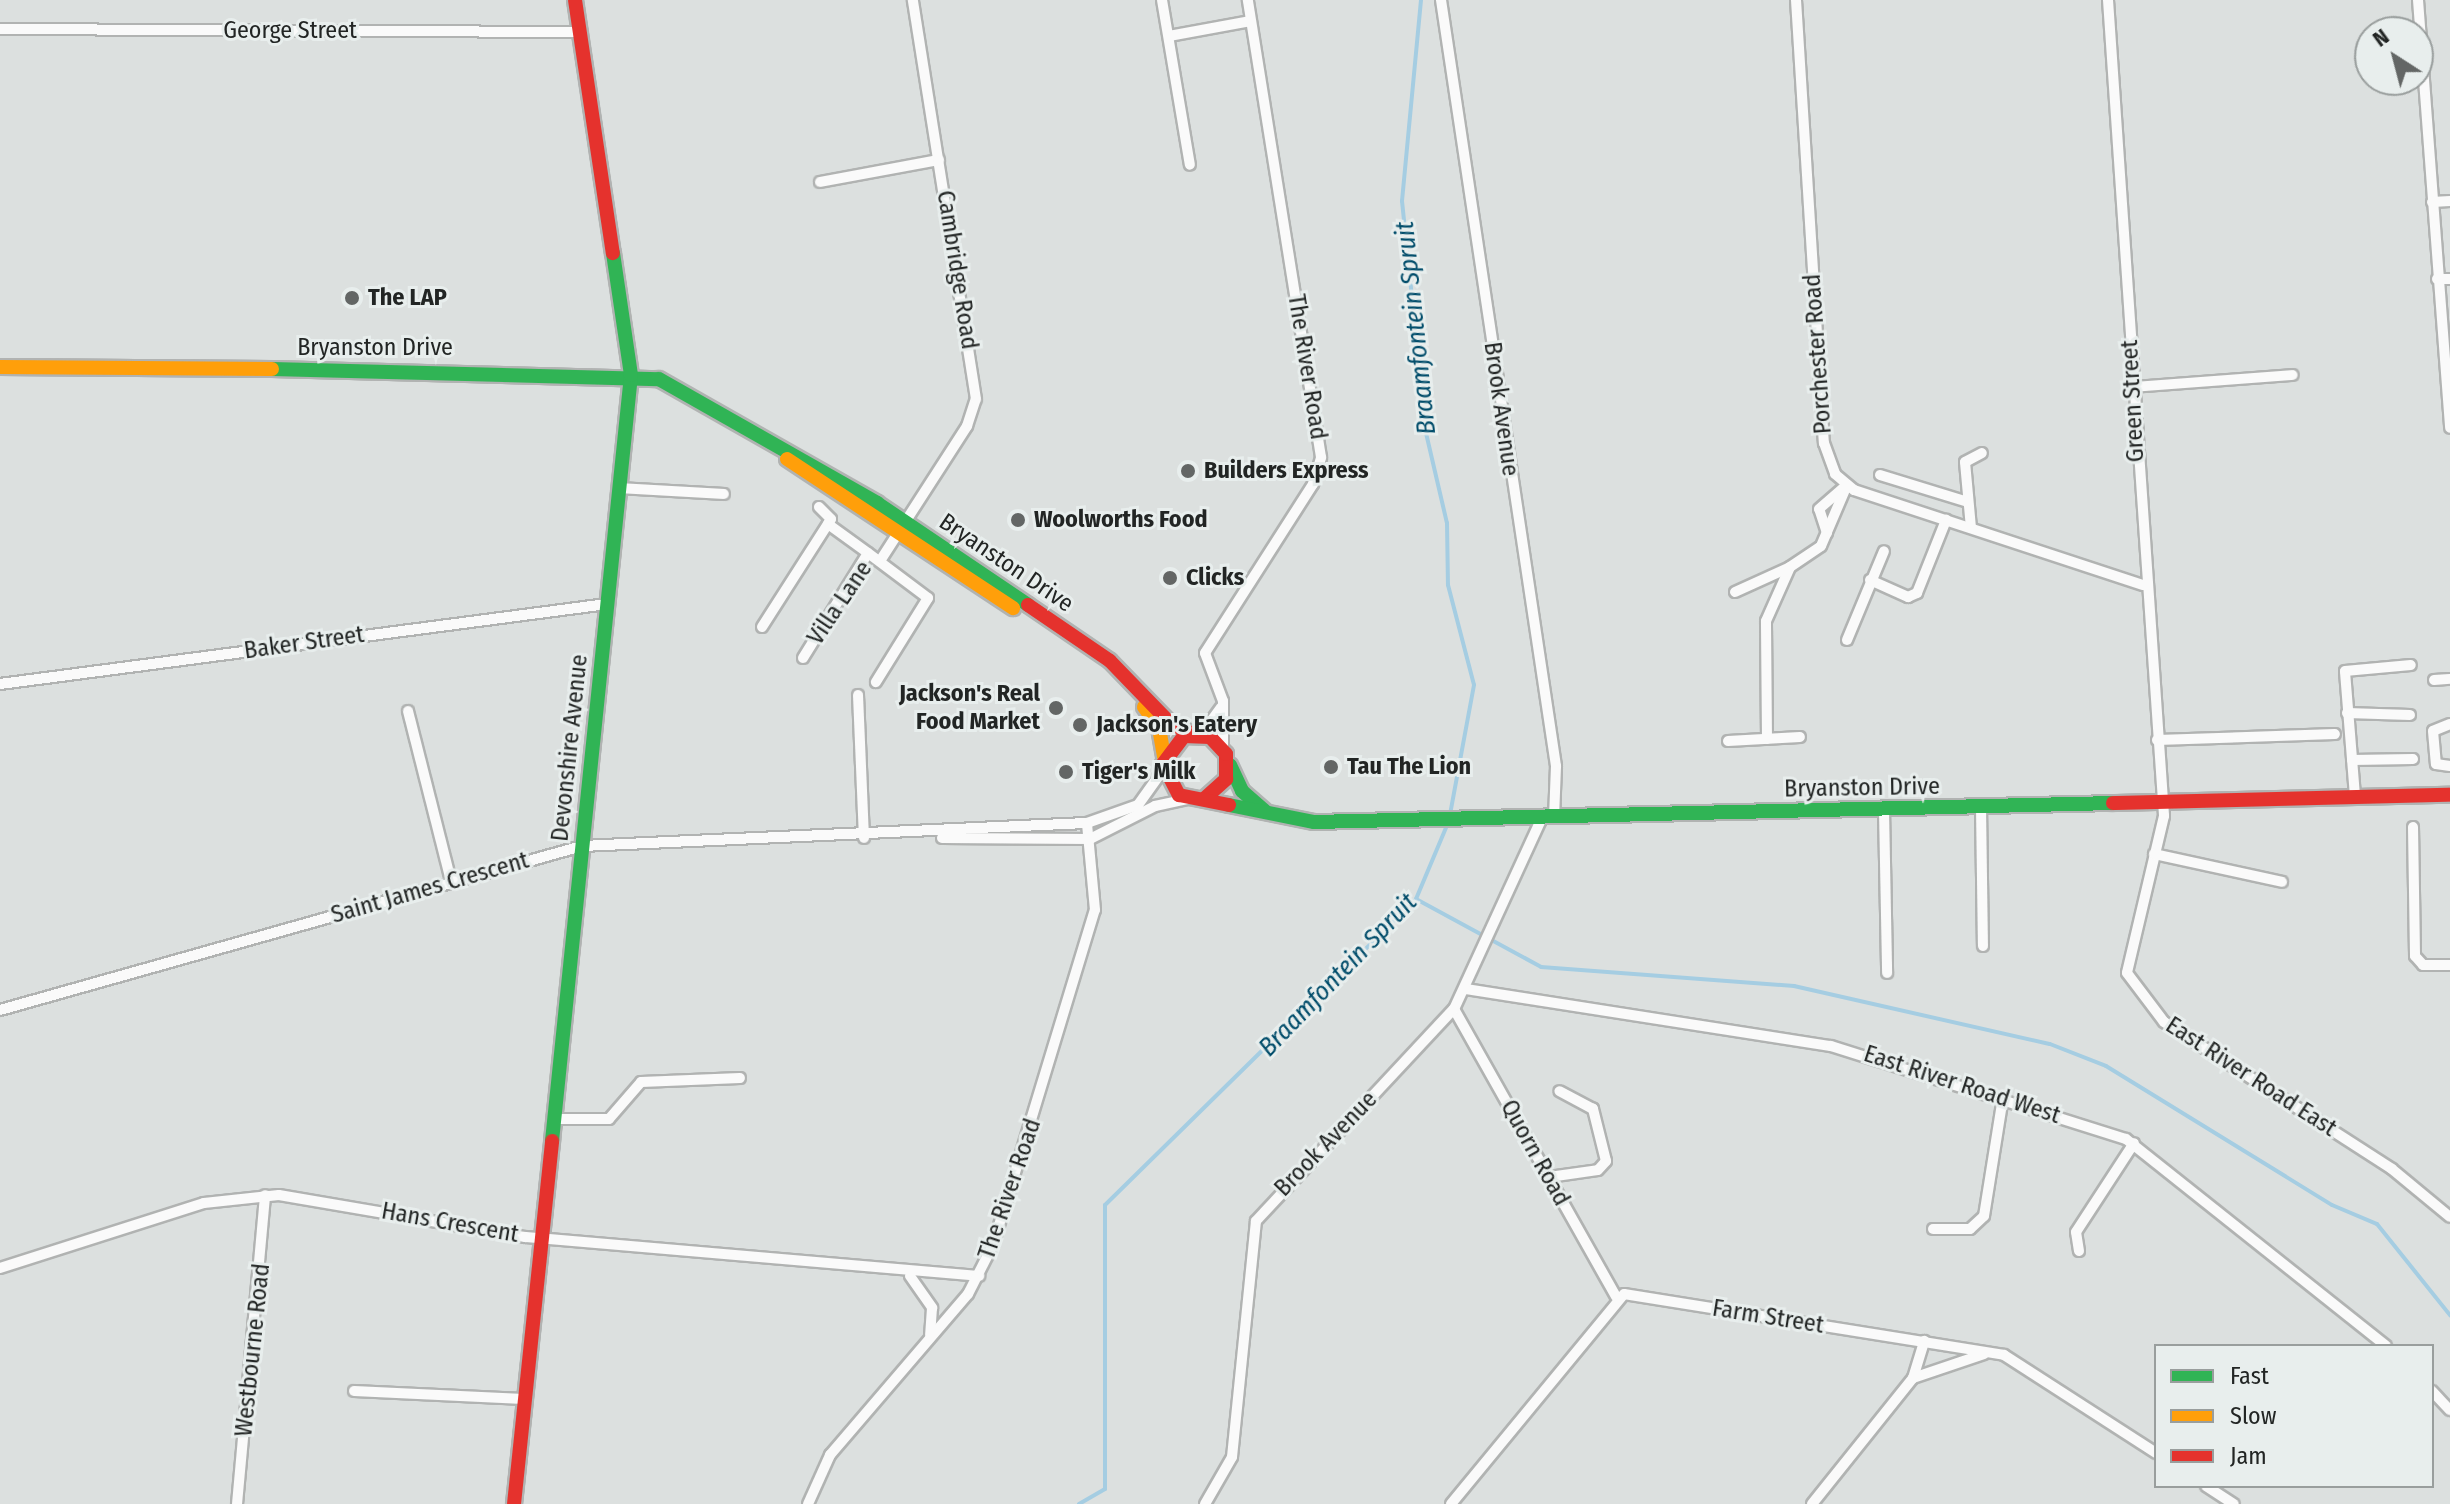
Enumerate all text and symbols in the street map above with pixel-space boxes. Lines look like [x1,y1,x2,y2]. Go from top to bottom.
north arrow [2354,16,2434,96]
street label: George Street [223,17,357,45]
text: N [2368,23,2394,53]
street label: Cambridge Road [930,189,984,351]
water label: Braamfontein Spruit [1389,220,1443,436]
street label: Porchester Road [1798,273,1838,435]
place label: The LAP [368,284,447,312]
marker: The LAP [343,289,361,307]
street label: The River Road [1281,292,1333,442]
street label: Bryanston Drive [297,334,453,362]
street label: Green Street [2115,339,2151,463]
street label: Brook Avenue [1477,340,1525,478]
place label: Builders Express [1204,457,1369,485]
marker: Builders Express [1179,462,1197,480]
place label: Woolworths Food [1034,506,1208,534]
street label: Bryanston Drive [933,508,1079,618]
marker: Woolworths Food [1009,511,1027,529]
street label: Villa Lane [802,556,878,650]
place label: Clicks [1186,564,1244,592]
marker: Clicks [1161,569,1179,587]
street label: Baker Street [242,620,366,666]
street label: Devonshire Avenue [546,653,594,843]
place label: Jackson's Real Food Market [899,680,1040,736]
marker: Jackson's Real Food Market [1047,699,1065,717]
place label: Jackson's Eatery [1096,711,1257,739]
marker: Jackson's Eatery [1071,716,1089,734]
place label: Tau The Lion [1347,753,1471,781]
place label: Tiger's Milk [1082,758,1195,786]
marker: Tau The Lion [1322,758,1340,776]
marker: Tiger's Milk [1057,763,1075,781]
street label: Bryanston Drive [1784,772,1940,804]
street label: Saint James Crescent [328,846,532,930]
water label: Braamfontein Spruit [1252,887,1424,1063]
street label: East River Road East [2160,1011,2342,1143]
street label: East River Road West [1860,1040,2064,1130]
street label: Brook Avenue [1269,1085,1383,1203]
street label: Quorn Road [1494,1095,1576,1211]
street label: The River Road [973,1115,1047,1263]
street label: Hans Crescent [379,1197,521,1249]
street label: Westbourne Road [230,1262,276,1438]
street label: Farm Street [1710,1294,1826,1340]
legend [2154,1344,2434,1488]
text: Fast [2230,1362,2269,1390]
text: Slow [2230,1402,2276,1430]
text: Jam [2230,1442,2267,1470]

